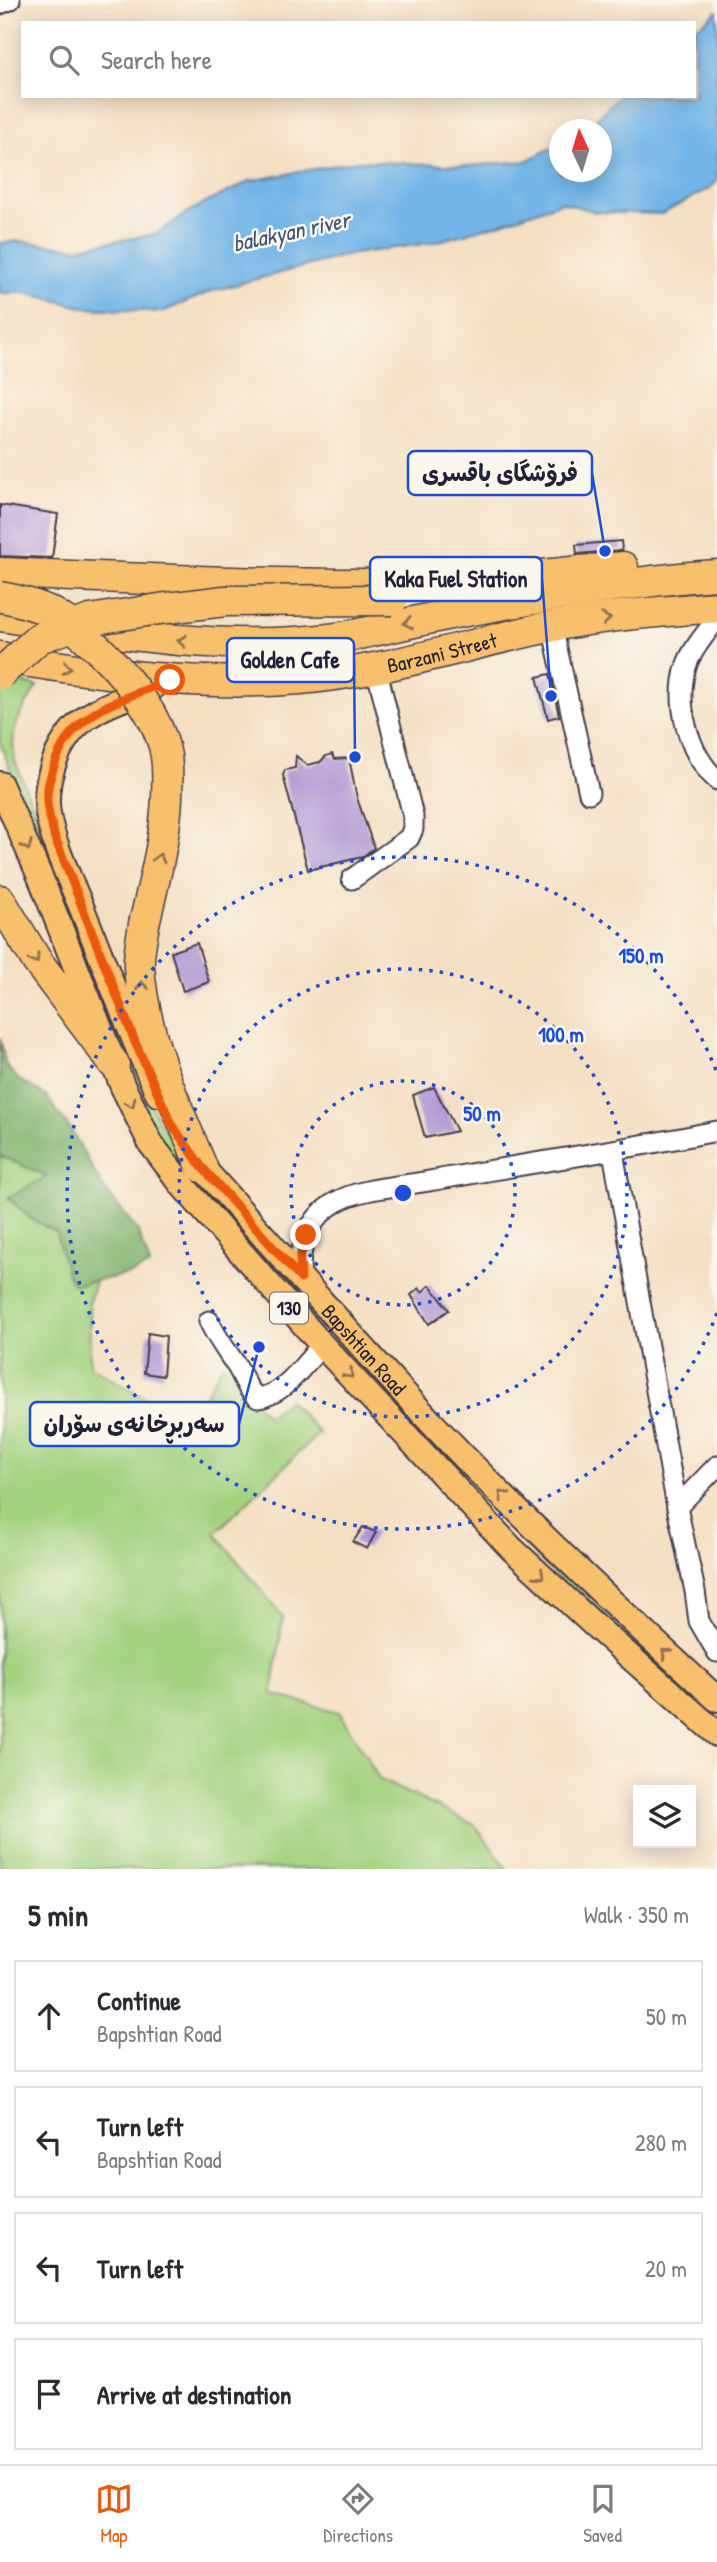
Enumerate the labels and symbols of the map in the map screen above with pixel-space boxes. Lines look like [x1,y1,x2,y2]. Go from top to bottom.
north arrow [549,119,612,182]
water label: balakyan river [230,203,356,259]
callout: فرۆشگای باقسری [408,451,592,495]
text: فرۆشگای باقسری [422,457,578,488]
callout: Kaka Fuel Station [370,557,542,601]
text: Kaka Fuel Station [384,563,528,594]
one-way arrow [601,611,612,626]
one-way arrow [402,615,414,630]
street label: Barzani Street [384,625,500,680]
one-way arrow [176,634,188,649]
callout: Golden Cafe [227,638,354,682]
text: Golden Cafe [240,644,340,675]
one-way arrow [62,660,73,675]
route start [154,664,185,695]
one-way arrow [19,839,33,852]
one-way arrow [151,852,166,864]
text: 150 m [618,941,664,970]
one-way arrow [27,951,40,964]
one-way arrow [135,981,150,992]
text: 100 m [538,1020,584,1049]
one-way arrow [122,1096,136,1108]
text: 50 m [463,1099,501,1128]
centre of rings [391,1181,415,1205]
route end [290,1219,321,1250]
road number: 130 [270,1292,308,1324]
street label: Bapshtian Road [315,1297,413,1401]
one-way arrow [341,1366,354,1379]
callout: سەربڕخانەی سۆران [30,1402,239,1446]
text: سەربڕخانەی سۆران [43,1408,225,1444]
one-way arrow [499,1490,512,1503]
one-way arrow [532,1566,545,1579]
one-way arrow [661,1649,674,1661]

